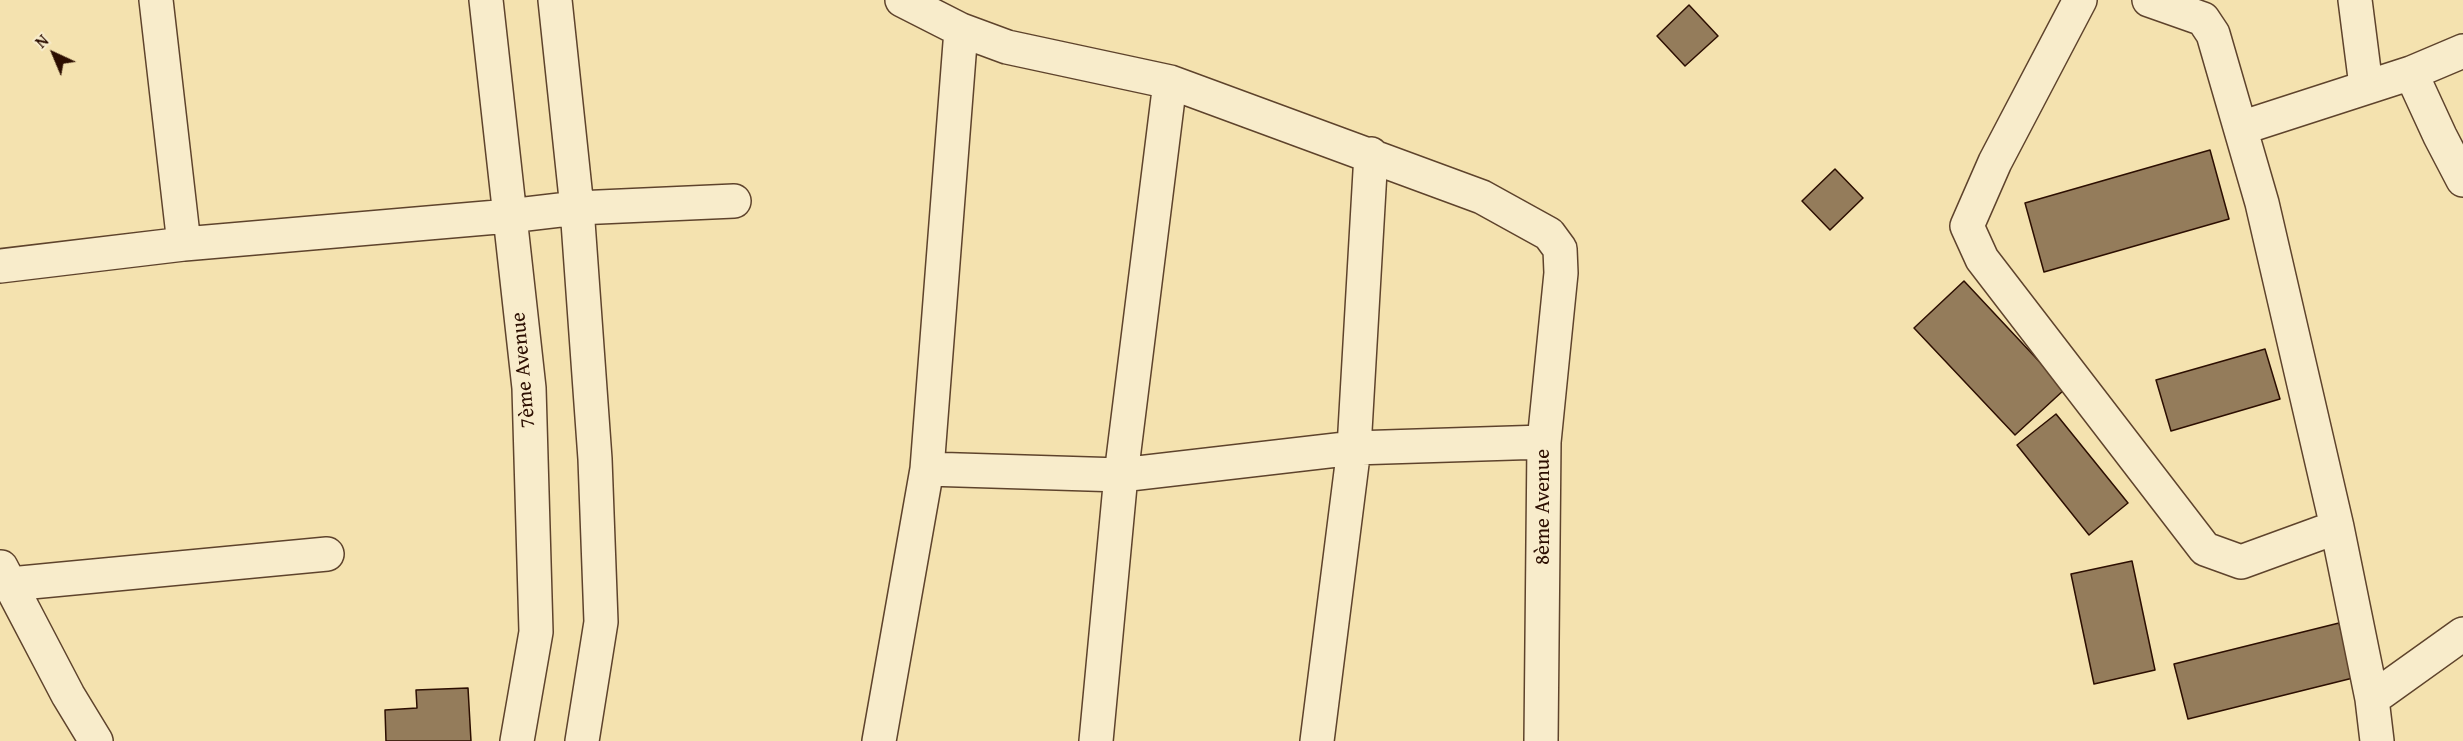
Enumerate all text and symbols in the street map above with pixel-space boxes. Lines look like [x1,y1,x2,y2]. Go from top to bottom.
north arrow [24,24,84,84]
text: N [29,29,54,53]
street label: 7ème Avenue [506,311,542,429]
street label: 8ème Avenue [1531,449,1557,565]

